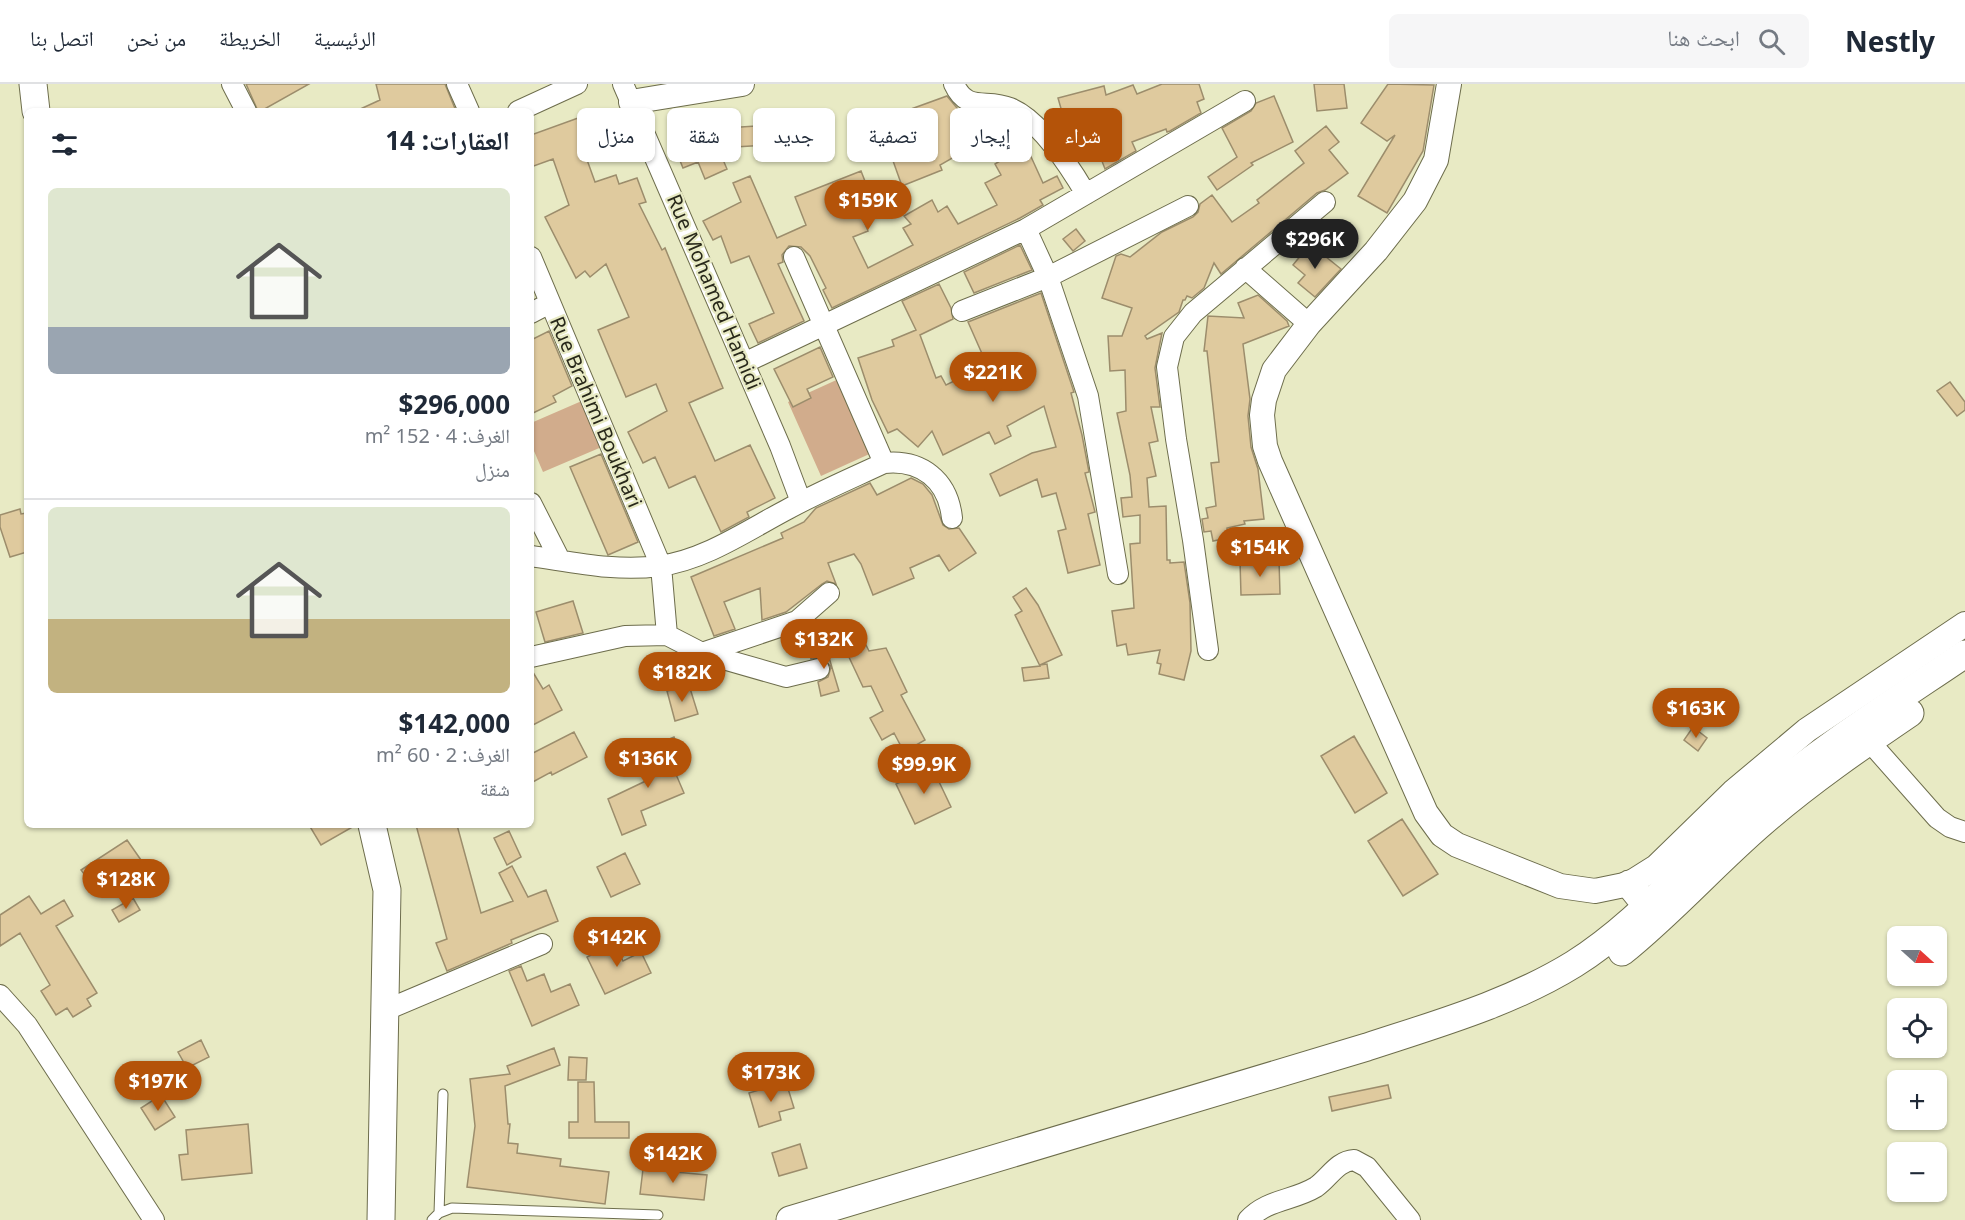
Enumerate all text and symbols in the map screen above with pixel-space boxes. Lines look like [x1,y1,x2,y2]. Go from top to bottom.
search box [1389,14,1809,68]
text: ابحث هنا [1667,22,1740,52]
text: Nestly [1845,22,1935,60]
text: اتصل بنا [30,24,94,52]
text: من نحن [127,24,186,52]
text: الخريطة [219,24,281,52]
text: الرئيسية [314,24,376,52]
icon: search [1755,25,1788,58]
chip: منزل [577,108,655,162]
chip: شقة [667,108,741,162]
chip: جديد [753,108,835,162]
chip: تصفية [847,108,938,162]
chip: إيجار [950,108,1032,162]
chip: شراء [1044,108,1122,162]
text: العقارات: 14 [385,122,510,158]
icon: filters [48,128,81,161]
pin: $159K [826,180,910,231]
text: $159K [838,186,898,213]
street label: Rue Mohamed Hamidi [661,190,768,394]
pin: $296K [1273,219,1357,270]
text: $296K [1285,225,1345,252]
icon: home [225,227,333,335]
street label: Rue Brahimi Boukhari [544,312,649,511]
pin: $221K [951,352,1035,403]
text: $221K [963,358,1023,385]
text: $296,000 [398,386,510,422]
text: الغرف: 4 · 152 m² [365,422,510,449]
text: منزل [475,456,510,483]
pin: $154K [1218,527,1302,578]
text: $154K [1230,533,1290,560]
icon: home [225,546,333,654]
pin: $132K [782,619,866,670]
text: $132K [794,625,854,652]
pin: $182K [640,652,724,703]
text: $182K [652,658,712,685]
pin: $163K [1654,688,1738,739]
text: $163K [1666,694,1726,721]
text: $142,000 [398,705,510,741]
pin: $136K [606,738,690,789]
text: الغرف: 2 · 60 m² [376,741,510,768]
text: $136K [618,744,678,771]
pin: $99.9K [875,744,973,795]
text: $99.9K [892,750,956,777]
text: شقة [480,775,510,802]
pin: $128K [84,859,168,910]
text: $128K [96,865,156,892]
pin: $142K [575,917,659,968]
text: $142K [587,923,647,950]
north arrow [1887,926,1947,986]
map controls [1887,926,1947,1202]
button: locate [1887,998,1947,1058]
pin: $173K [729,1052,813,1103]
text: $173K [741,1058,801,1085]
pin: $197K [116,1061,200,1112]
text: $197K [128,1067,188,1094]
button: + [1887,1070,1947,1130]
pin: $142K [631,1133,715,1184]
text: $142K [643,1139,703,1166]
button: − [1887,1142,1947,1202]

